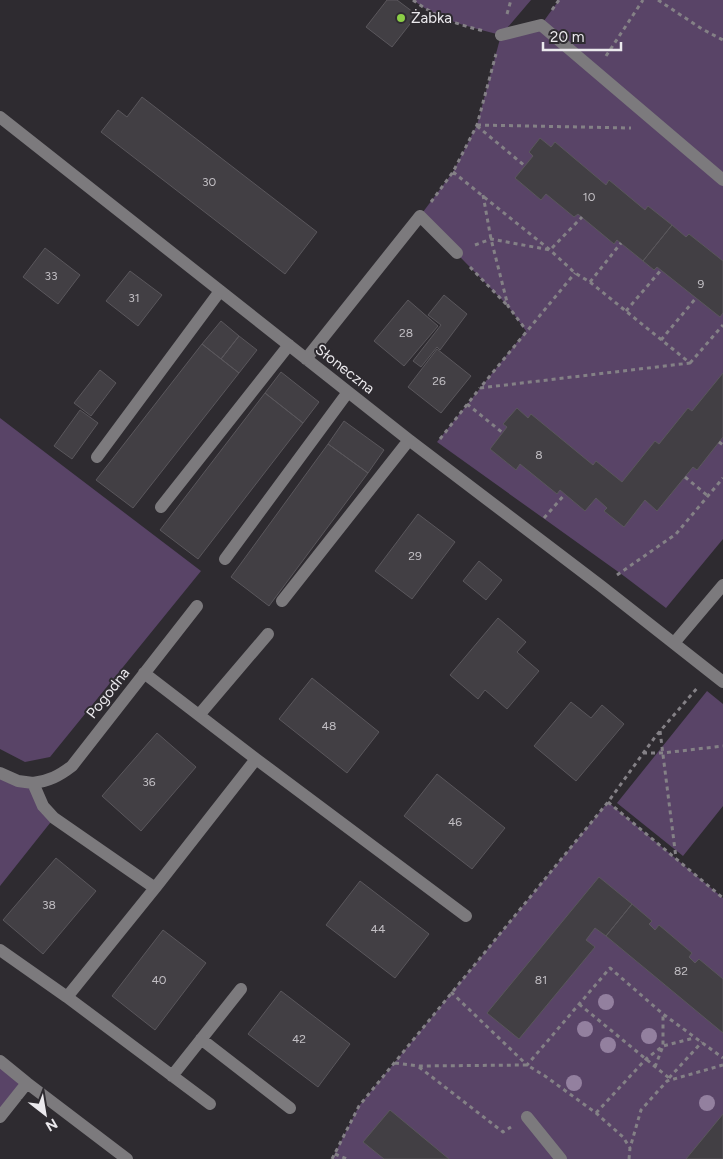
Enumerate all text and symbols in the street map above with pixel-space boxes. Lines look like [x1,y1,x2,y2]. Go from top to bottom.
place label: Żabka [411,9,452,27]
marker: Żabka [395,12,407,24]
scale bar [543,20,620,52]
text: 20 m [550,28,584,46]
house number: 30 [202,175,216,189]
house number: 10 [583,190,596,204]
house number: 33 [44,269,58,283]
house number: 9 [698,277,705,291]
house number: 31 [128,291,140,305]
house number: 28 [399,326,413,340]
street label: Słoneczna [312,340,378,398]
house number: 26 [432,374,446,388]
house number: 8 [535,448,543,462]
house number: 29 [408,549,422,563]
street label: Pogodna [83,664,133,722]
house number: 48 [322,719,336,733]
house number: 36 [142,775,156,789]
house number: 46 [448,815,462,829]
house number: 38 [42,898,56,912]
house number: 44 [371,922,386,936]
house number: 82 [674,964,688,978]
house number: 40 [151,973,167,987]
house number: 81 [535,973,547,987]
house number: 42 [292,1032,306,1046]
north arrow [20,1089,70,1139]
text: N [42,1115,60,1135]

